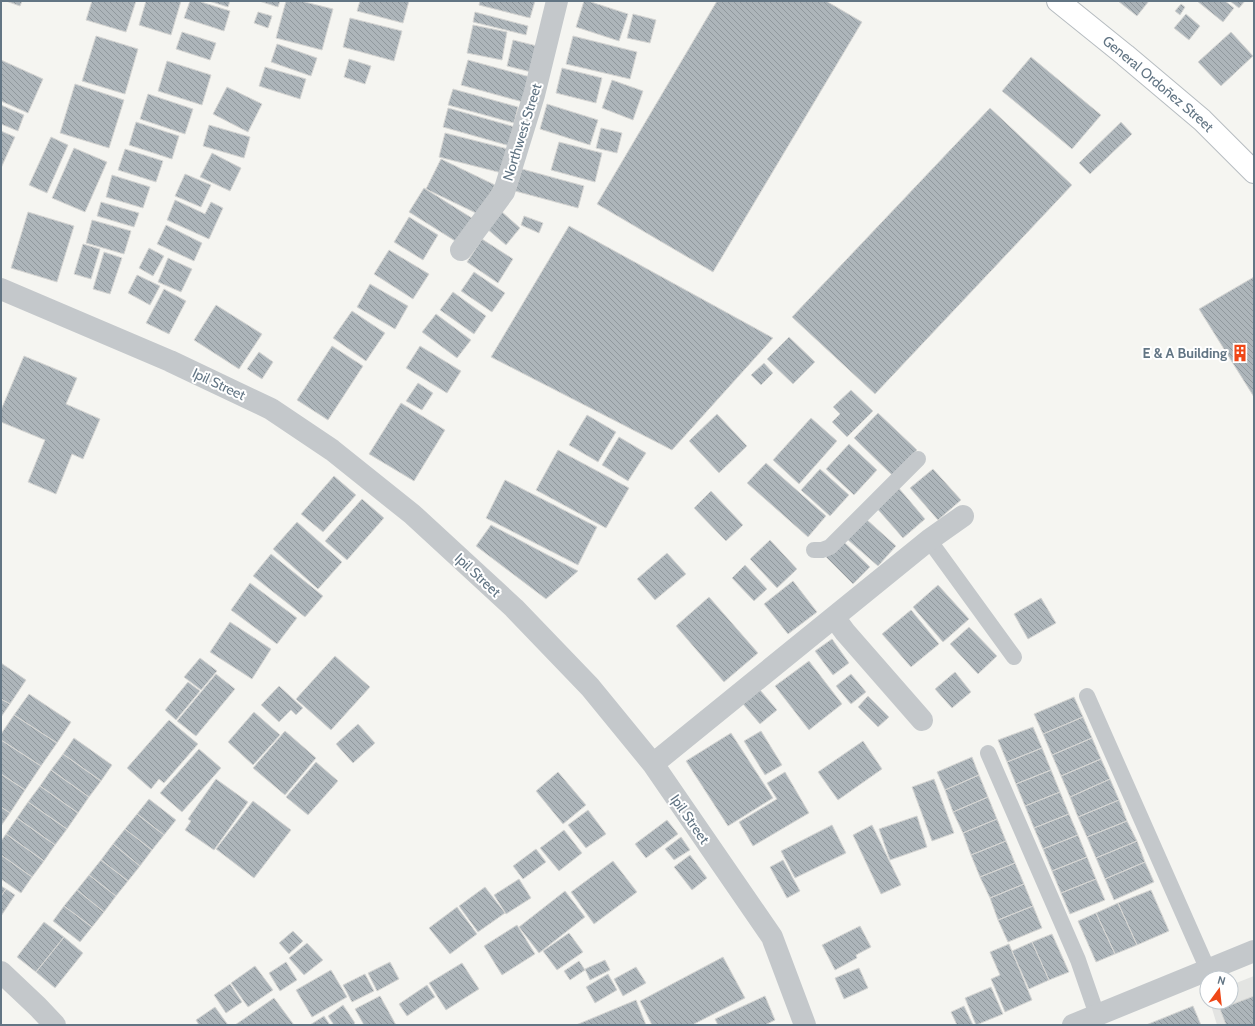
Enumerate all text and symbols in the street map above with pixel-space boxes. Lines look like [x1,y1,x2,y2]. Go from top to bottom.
street label: General Ordoñez Street [1099,32,1218,136]
street label: Northwest Street [499,81,545,183]
building icon: E & A Building [1230,343,1250,363]
place label: E & A Building [1143,344,1227,362]
street label: Ipil Street [190,364,249,404]
street label: Ipil Street [451,549,505,601]
street label: Ipil Street [666,791,714,848]
north arrow [1199,970,1239,1010]
text: N [1216,973,1227,988]

